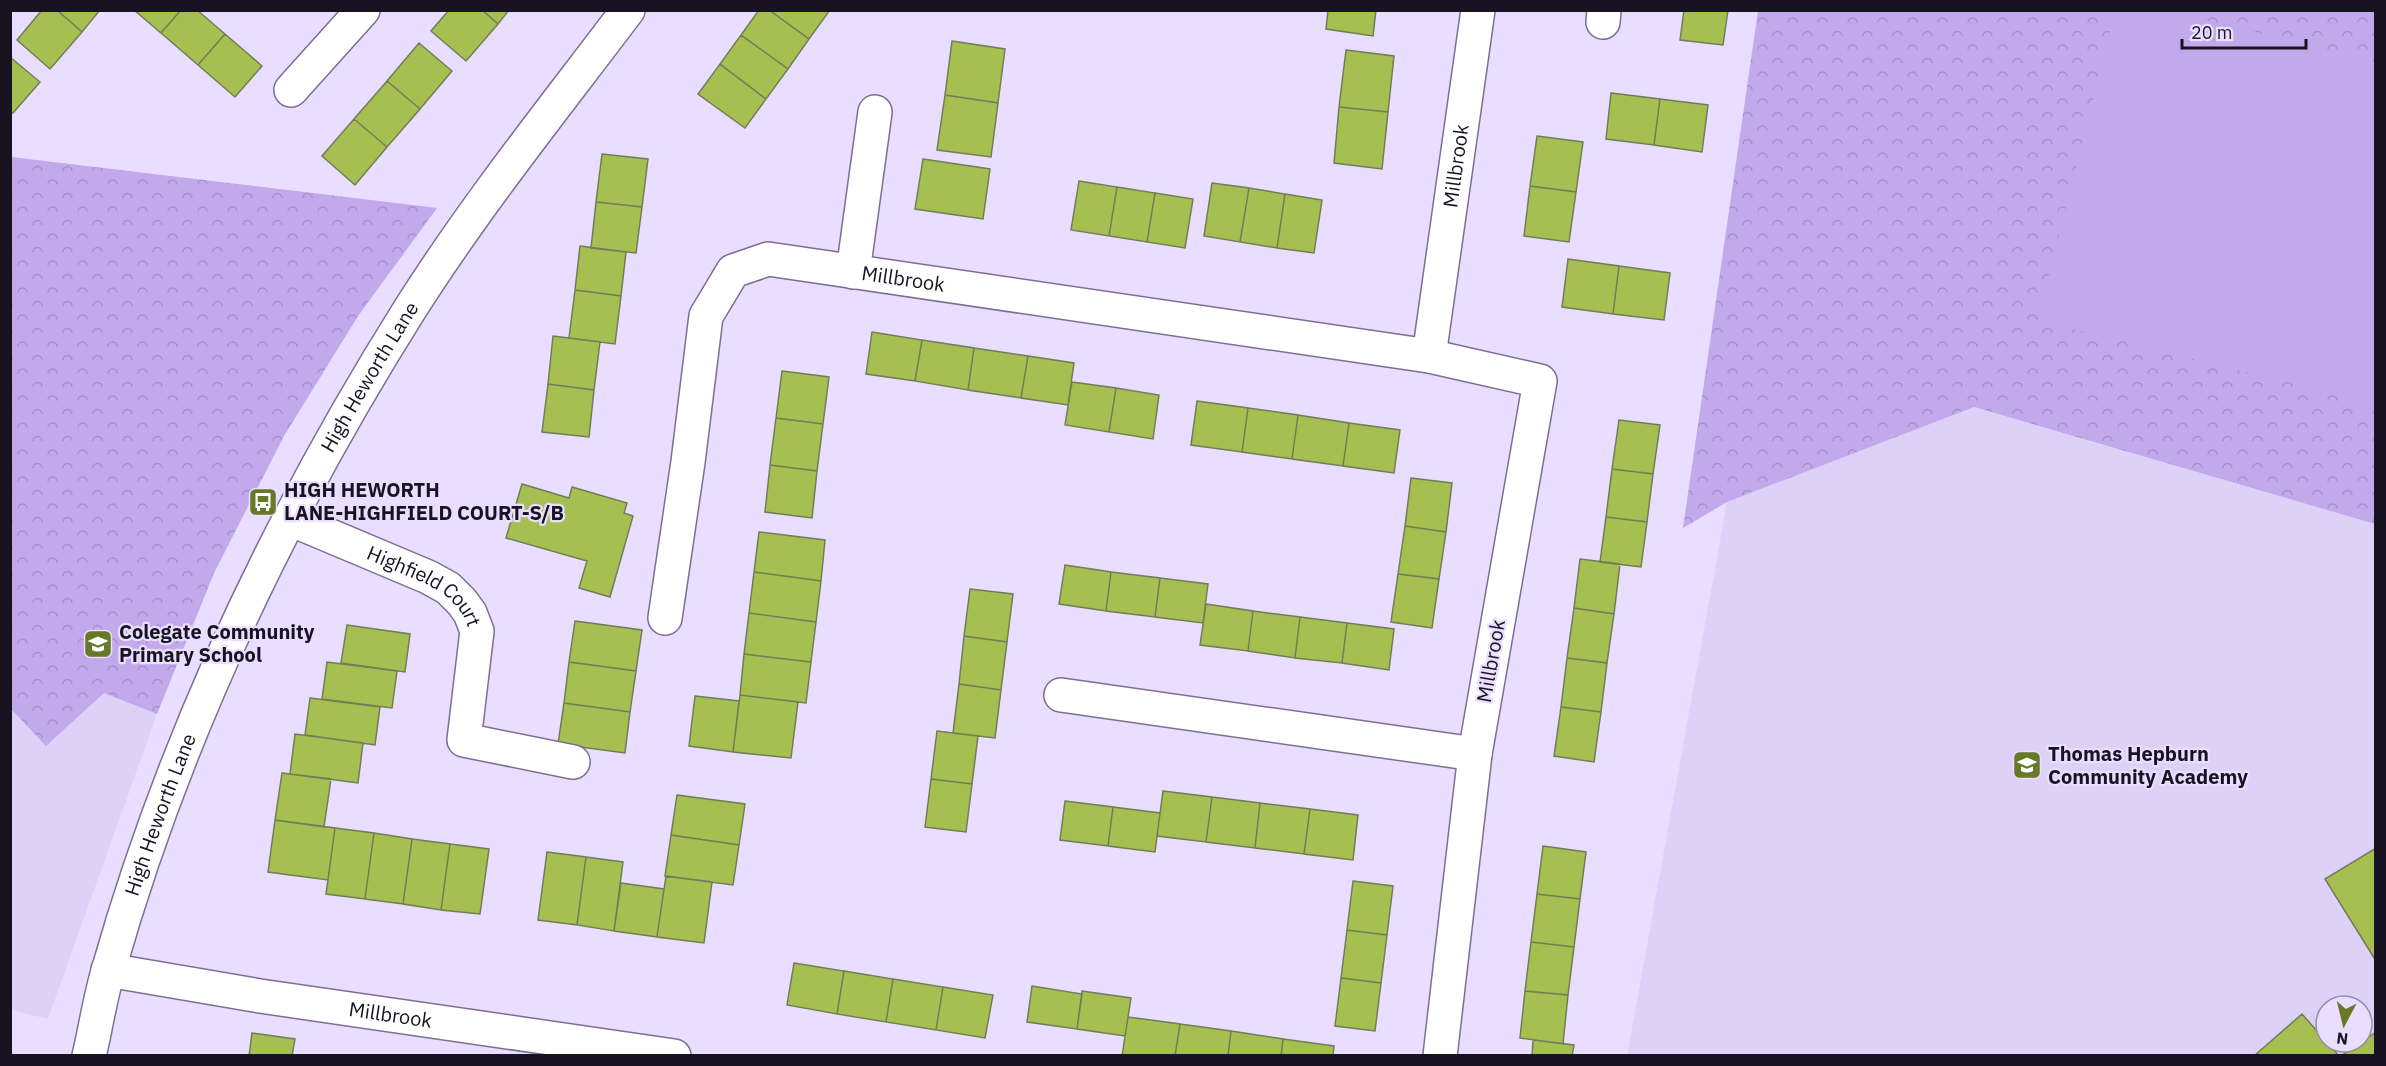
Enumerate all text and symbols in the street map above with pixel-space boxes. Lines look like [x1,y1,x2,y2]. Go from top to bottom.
scale bar [2182,12,2306,50]
text: 20 m [2191,21,2233,44]
street label: Millbrook [1436,122,1475,209]
street label: Millbrook [860,259,947,298]
street label: High Heworth Lane [314,296,424,457]
place label: HIGH HEWORTH LANE-HIGHFIELD COURT-S/B [284,476,564,526]
bus stop icon: HIGH HEWORTH LANE-HIGHFIELD COURT-S/B [247,486,279,518]
street label: Highfield Court [363,539,488,630]
street label: Millbrook [1470,617,1511,705]
place label: Colegate Community Primary School [119,618,315,668]
school or university icon: Colegate Community Primary School [82,628,114,660]
street label: High Heworth Lane [118,729,202,899]
place label: Thomas Hepburn Community Academy [2048,740,2248,790]
school or university icon: Thomas Hepburn Community Academy [2011,749,2043,781]
north arrow [2314,994,2374,1054]
street label: Millbrook [347,995,434,1034]
text: N [2335,1028,2349,1050]

